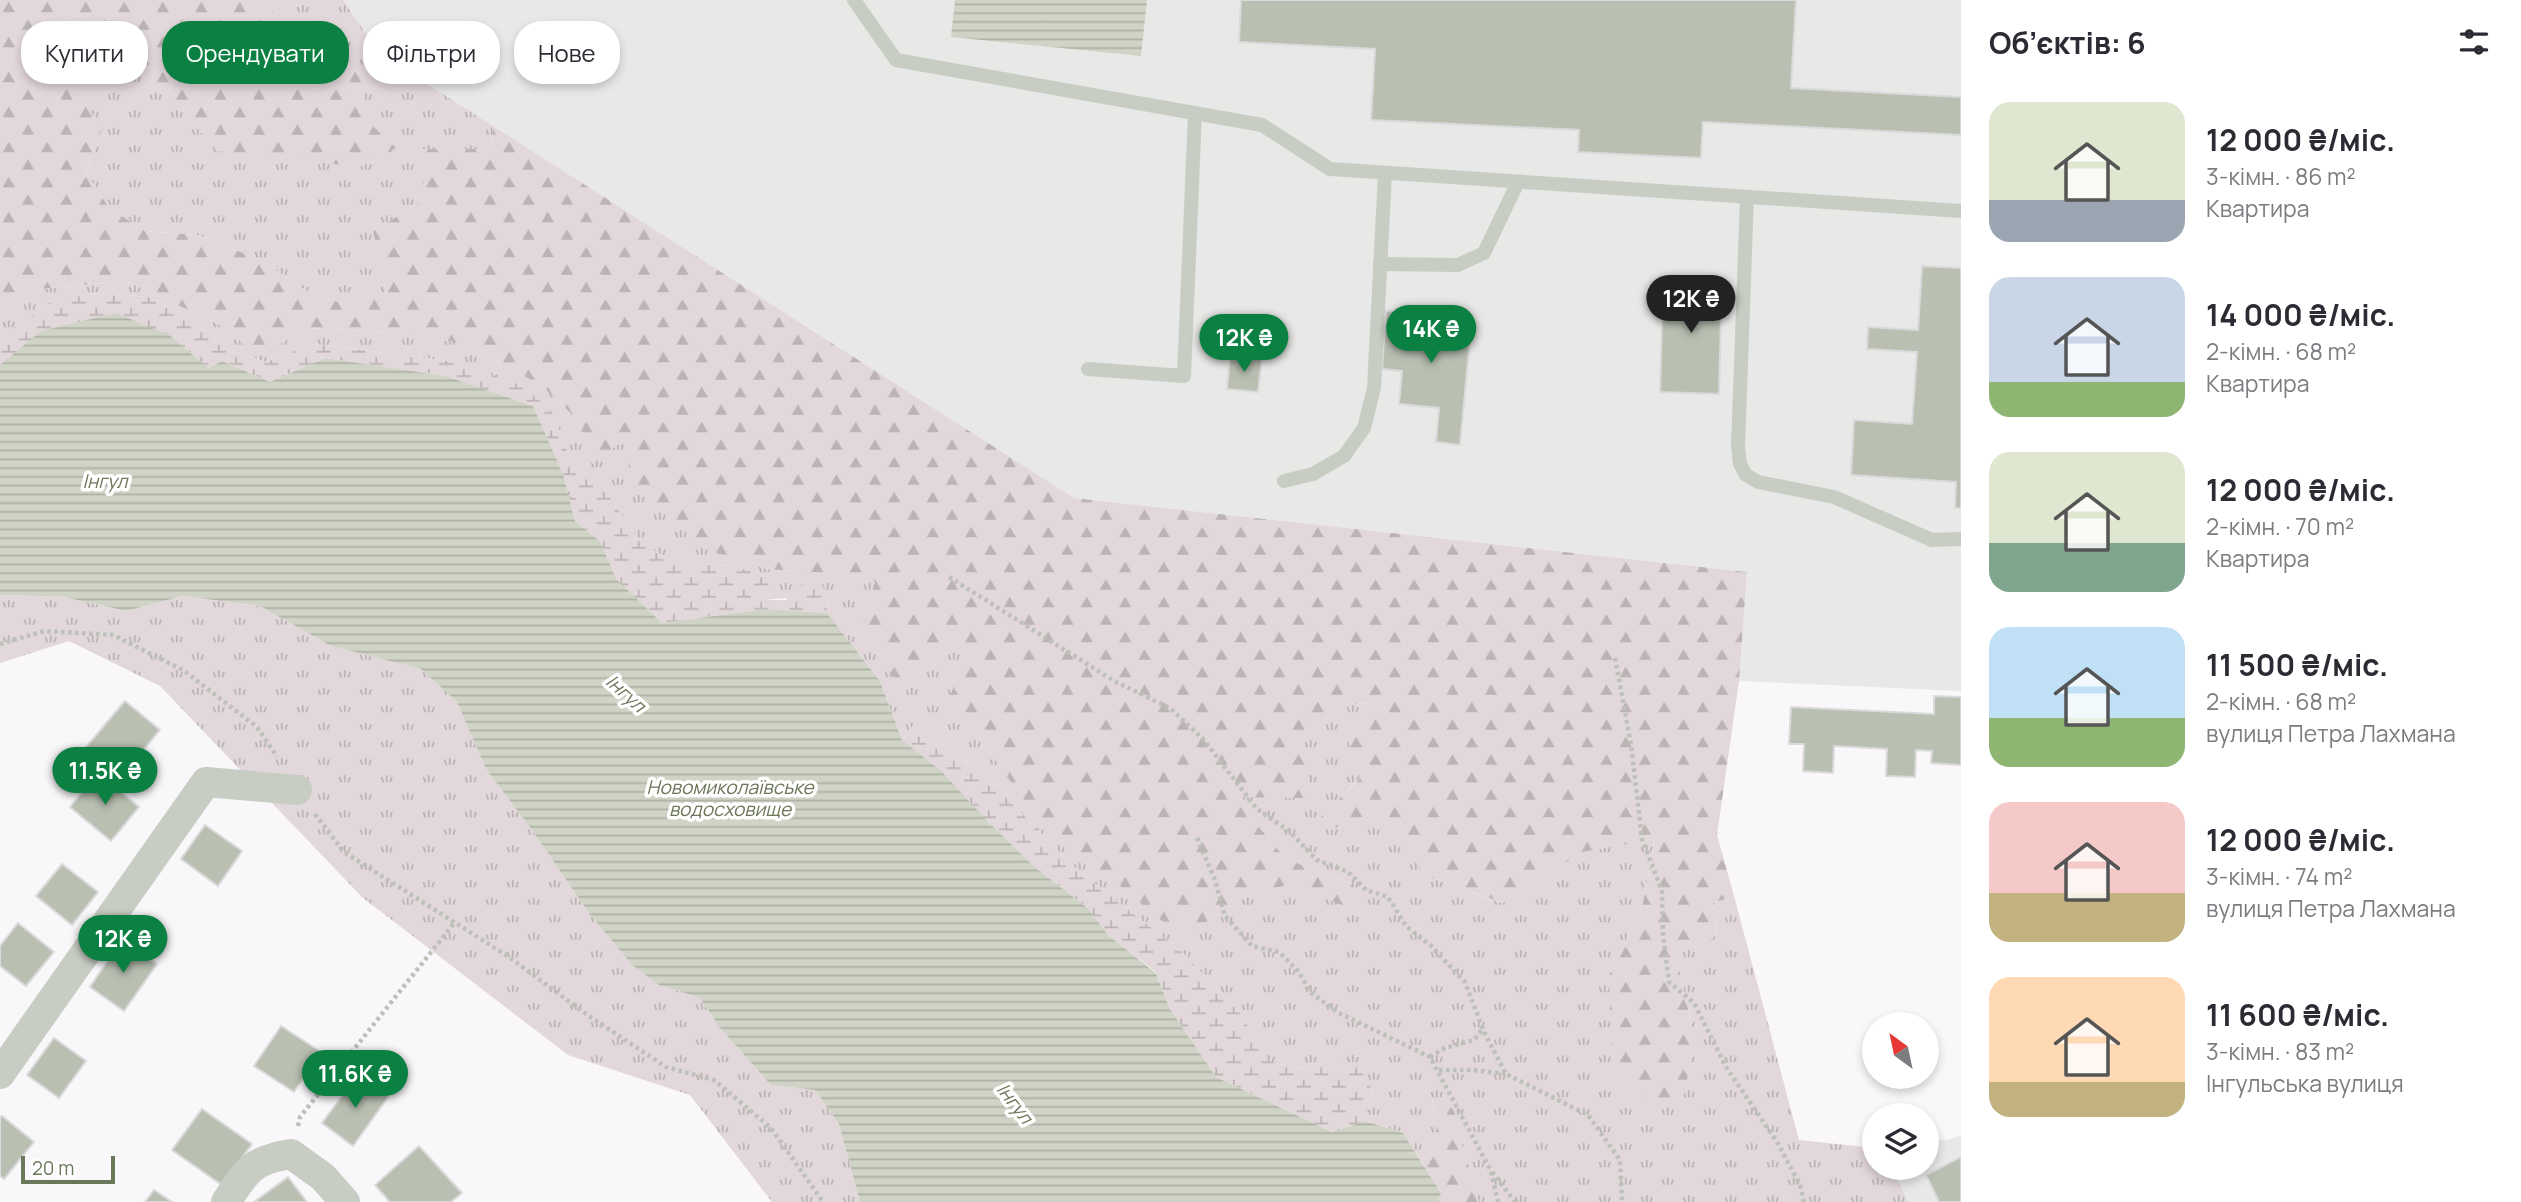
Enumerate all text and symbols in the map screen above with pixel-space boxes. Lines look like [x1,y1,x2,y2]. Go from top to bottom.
chip: Купити [21,21,148,84]
chip: Орендувати [162,21,349,84]
chip: Фільтри [363,21,500,84]
chip: Нове [514,21,620,84]
text: Об’єктів: 6 [1989,22,2146,63]
icon: filters [2455,23,2493,61]
text: 12 000 ₴/міс. [2206,119,2395,160]
icon: home [2045,130,2129,214]
text: 3-кімн. · 86 m² [2206,160,2356,192]
text: Квартира [2206,192,2310,224]
pin: 12K ₴ [1642,276,1740,335]
text: 12K ₴ [1662,282,1720,314]
text: 14 000 ₴/міс. [2206,294,2395,335]
icon: home [2045,305,2129,389]
pin: 14K ₴ [1382,306,1480,365]
text: 14K ₴ [1402,312,1460,344]
pin: 12K ₴ [1195,314,1293,374]
text: 12K ₴ [1215,321,1273,353]
text: 2-кімн. · 68 m² [2206,335,2356,367]
text: Квартира [2206,367,2310,399]
water label: Інгул [83,468,130,494]
text: 12 000 ₴/міс. [2206,469,2395,510]
icon: home [2045,480,2129,564]
text: 2-кімн. · 70 m² [2206,510,2354,542]
text: Квартира [2206,542,2310,574]
text: 11 500 ₴/міс. [2206,644,2388,685]
icon: home [2045,655,2129,739]
water label: Інгул [601,668,653,719]
text: 2-кімн. · 68 m² [2206,685,2356,717]
text: вулиця Петра Лахмана [2206,717,2456,749]
pin: 11.5K ₴ [40,748,170,807]
text: 11.5K ₴ [68,754,142,786]
water label: Новомиколаївське водосховище [646,774,815,822]
text: 12 000 ₴/міс. [2206,819,2395,860]
icon: home [2045,830,2129,914]
text: 3-кімн. · 74 m² [2206,860,2352,892]
text: вулиця Петра Лахмана [2206,892,2456,924]
pin: 12K ₴ [74,916,172,975]
text: 12K ₴ [94,922,152,954]
text: 11 600 ₴/міс. [2206,994,2389,1035]
icon: home [2045,1005,2129,1089]
north arrow [1862,1012,1939,1088]
map controls [1862,1012,1939,1180]
text: 3-кімн. · 83 m² [2206,1035,2354,1067]
pin: 11.6K ₴ [290,1050,420,1110]
text: 11.6K ₴ [318,1057,392,1089]
text: Інгульська вулиця [2206,1067,2404,1099]
water label: Інгул [991,1077,1040,1130]
button: layers [1862,1103,1939,1180]
scale bar [21,1153,116,1185]
text: 20 m [32,1155,74,1181]

